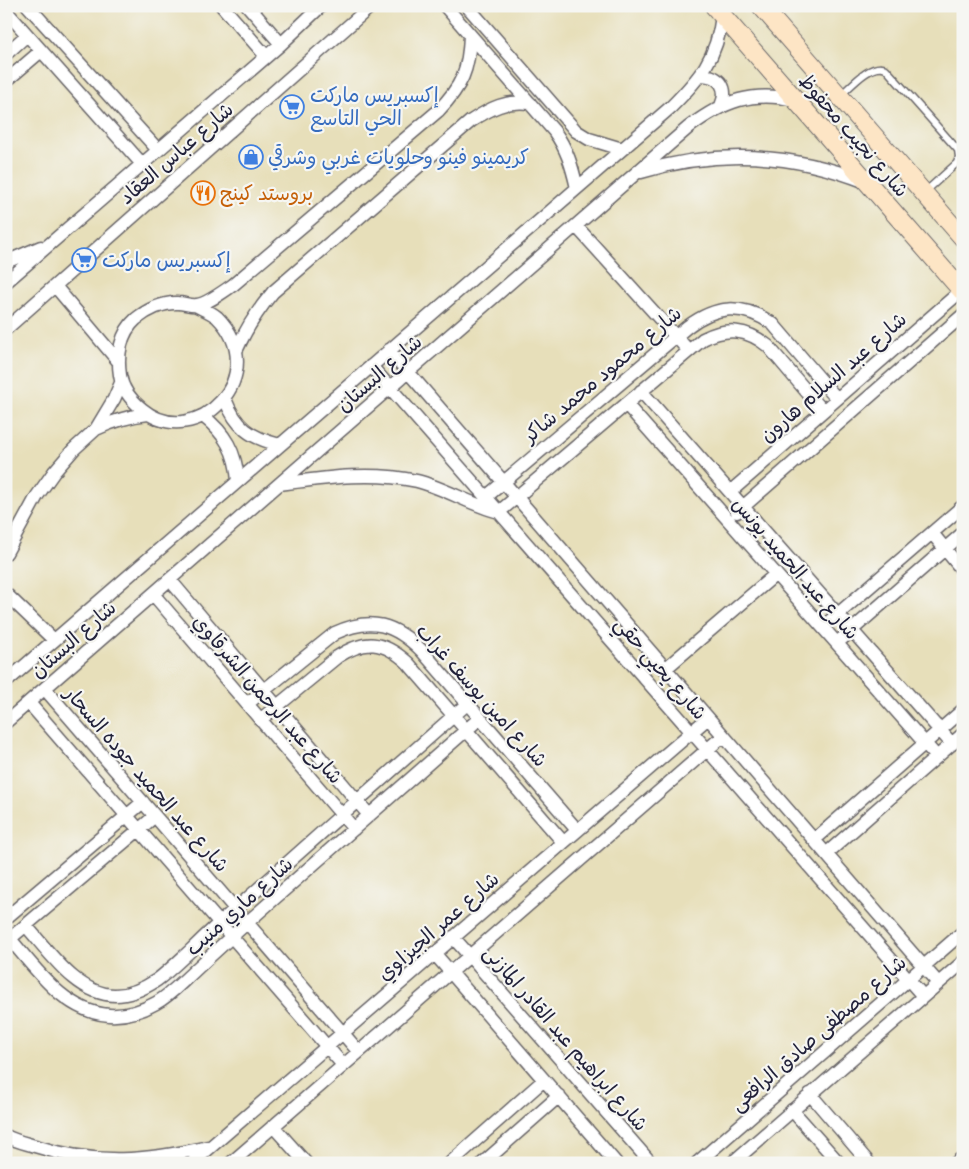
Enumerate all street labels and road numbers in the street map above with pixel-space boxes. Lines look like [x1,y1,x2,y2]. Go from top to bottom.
street label: شارع نجيب محفوظ [790,68,914,205]
street label: شارع عباس العقاد [114,97,241,213]
street label: شارع محمود محمد شاكر [516,301,689,452]
street label: شارع عبد السلام هارون [755,307,914,451]
street label: شارع البستان [331,329,430,421]
street label: شارع عبد الحميد يونس [724,492,865,648]
street label: شارع البستان [25,595,124,687]
street label: شارع عبد الرحمن الشرقاوي [184,610,348,792]
street label: شارع يحيي حقي [605,612,712,728]
street label: شارع امين يوسف غراب [408,618,553,775]
street label: شارع عبد الحميد جوده السحار [55,680,234,880]
street label: شارع ماري منيب [180,852,301,964]
street label: شارع عمر الجيزاوي [372,867,507,989]
street label: شارع ابراهيم عبد القادر المازنى [475,940,653,1139]
street label: شارع مصطفى صادق الرافعى [725,950,914,1120]

